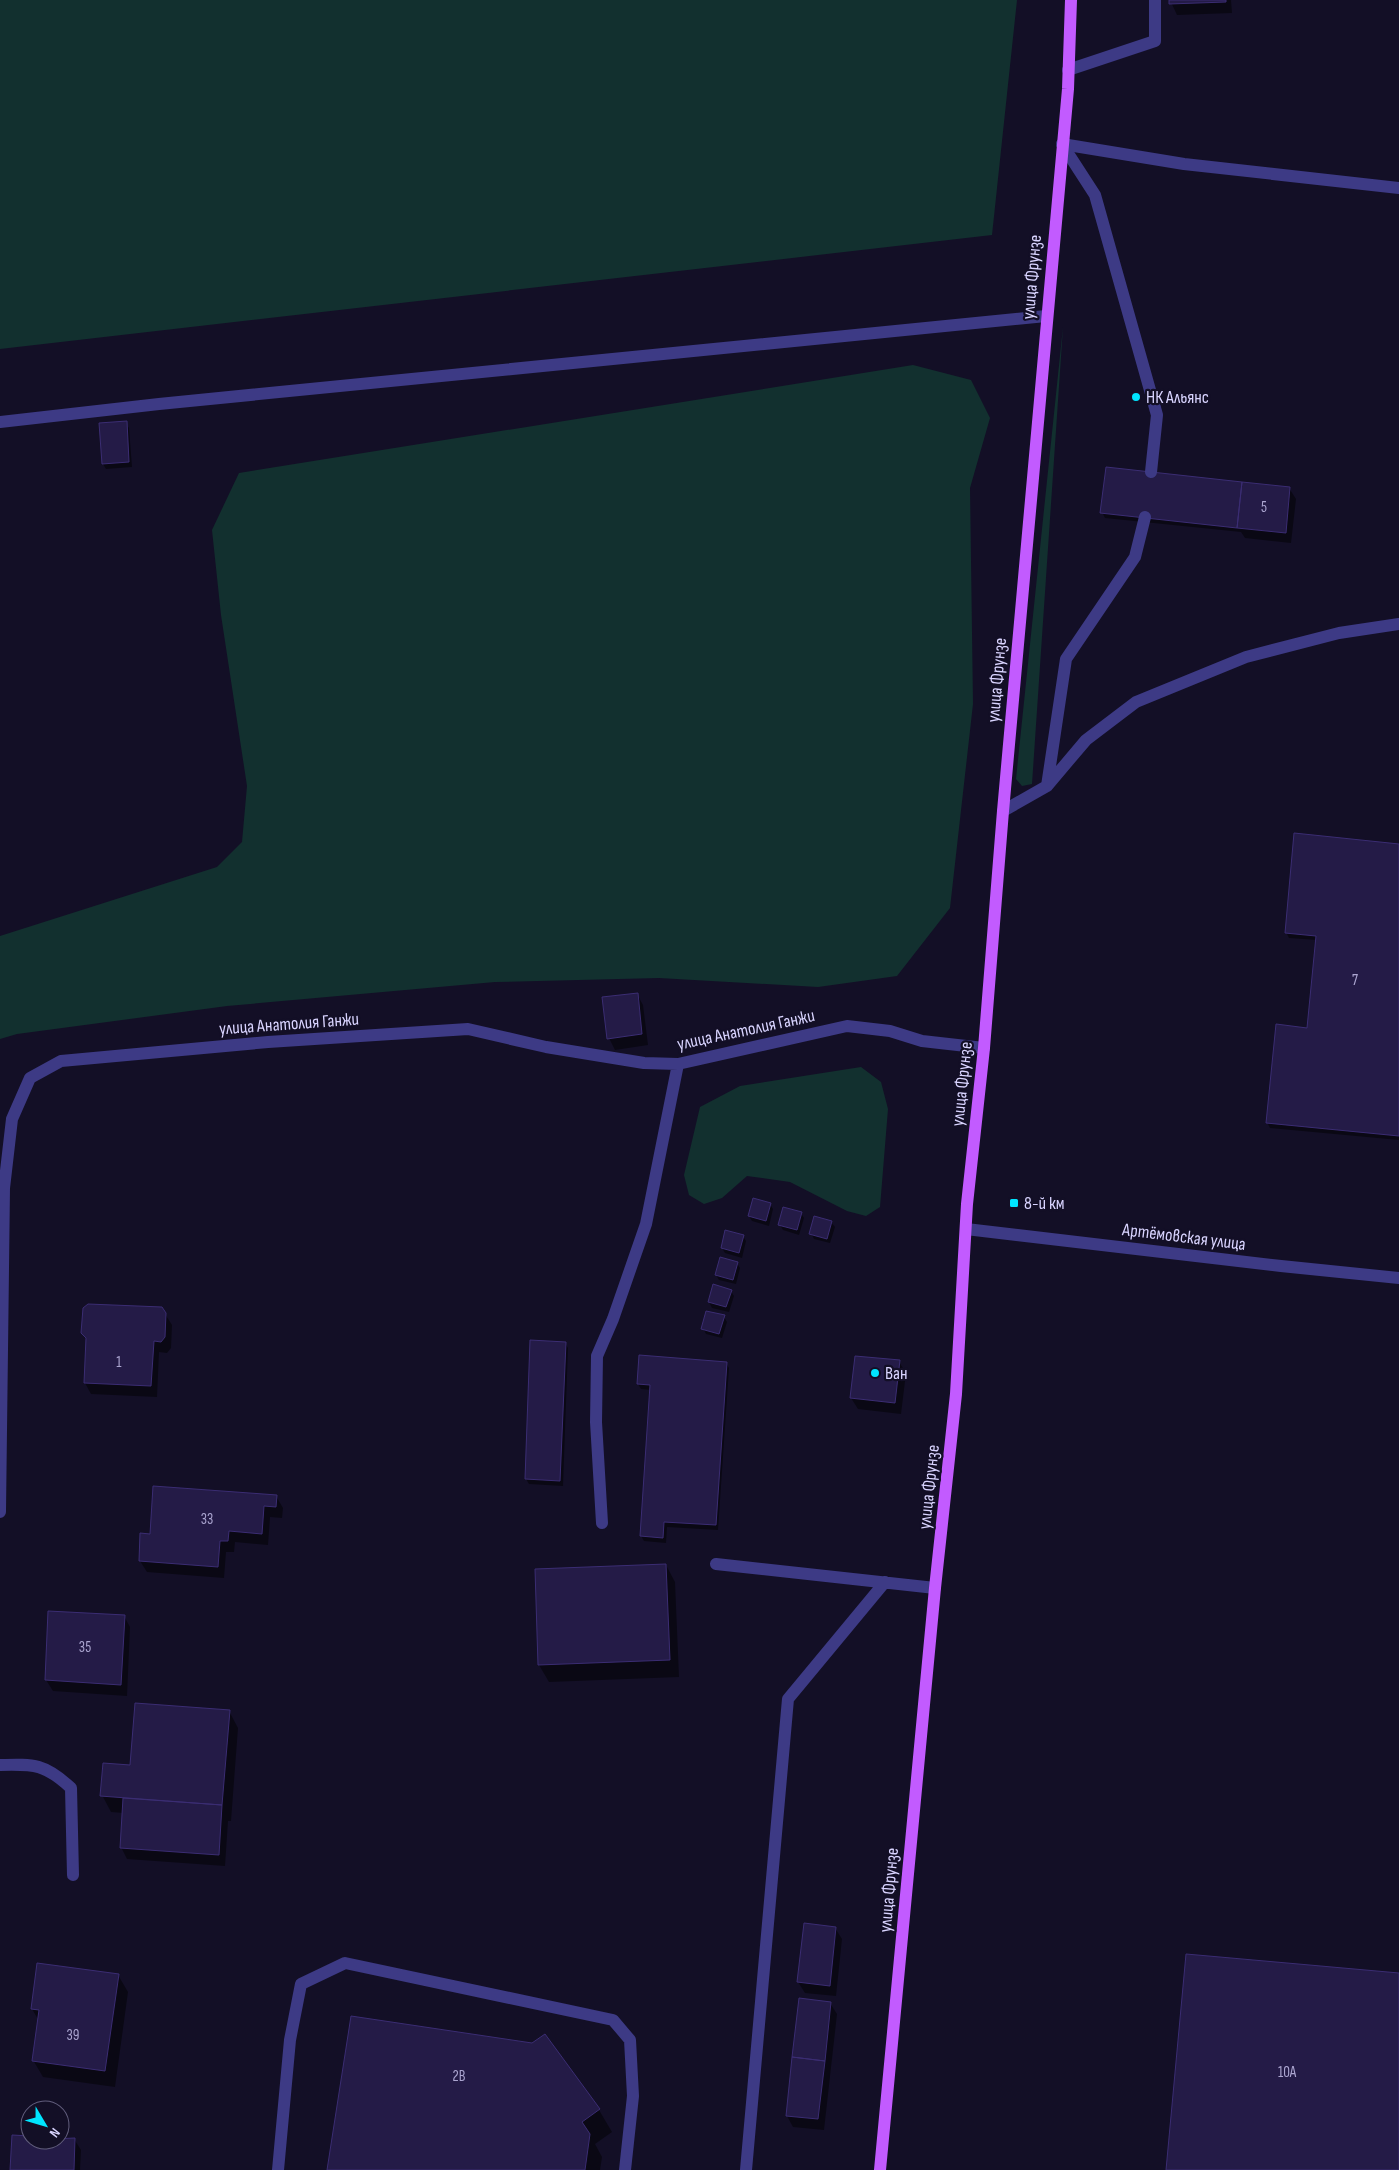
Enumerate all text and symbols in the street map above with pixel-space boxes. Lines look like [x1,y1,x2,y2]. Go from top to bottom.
street label: улица Фрунзе [1018,234,1046,320]
place label: НК Альянс [1146,387,1209,408]
marker: НК Альянс [1130,391,1142,403]
house number: 5 [1261,498,1267,517]
street label: улица Фрунзе [983,637,1011,723]
house number: 7 [1352,971,1358,990]
street label: улица Анатолия Ганжи [675,1005,817,1055]
street label: улица Анатолия Ганжи [218,1009,360,1039]
street label: улица Фрунзе [947,1041,977,1127]
place label: 8-й км [1024,1193,1064,1214]
marker: 8-й км [1008,1197,1020,1209]
street label: Артёмовская улица [1120,1219,1247,1255]
house number: 1 [116,1353,122,1372]
place label: Ван [885,1363,908,1384]
marker: Ван [869,1367,881,1379]
street label: улица Фрунзе [914,1444,944,1530]
house number: 33 [201,1510,213,1529]
house number: 35 [79,1638,91,1657]
street label: улица Фрунзе [875,1847,903,1933]
house number: 39 [67,2026,79,2045]
house number: 10А [1278,2063,1297,2082]
house number: 2В [453,2067,466,2086]
north arrow [20,2100,70,2150]
text: N [46,2125,64,2141]

